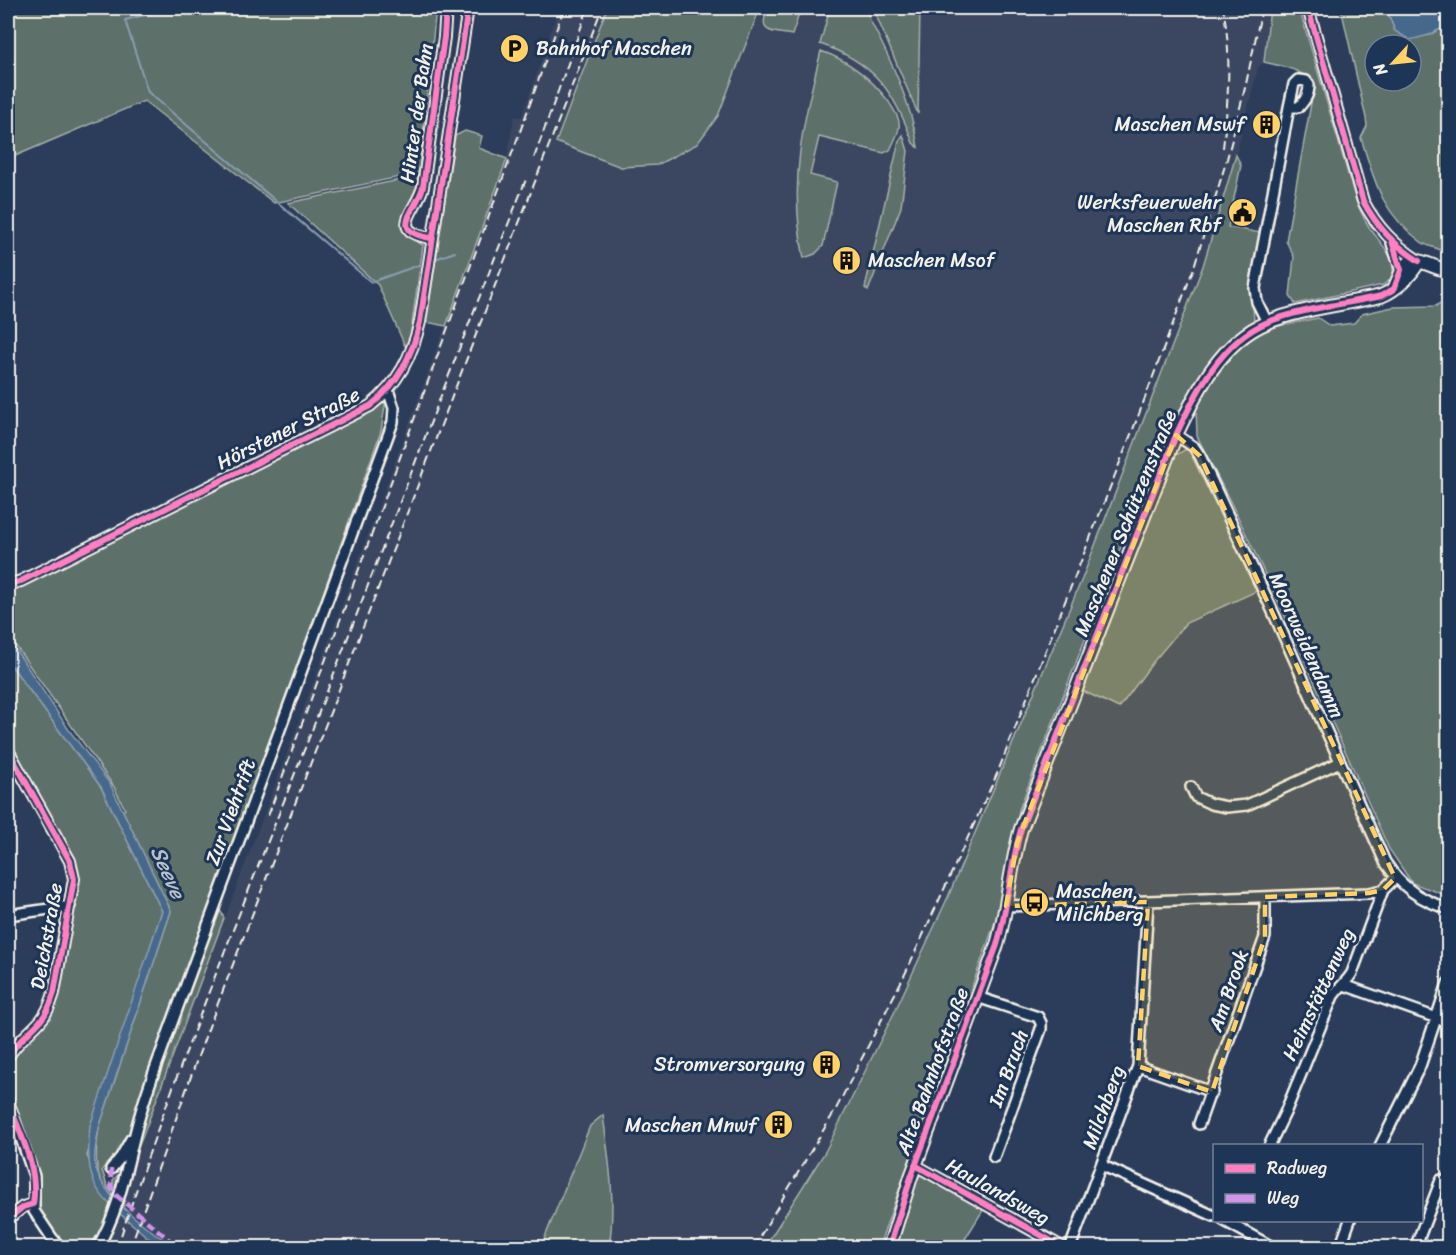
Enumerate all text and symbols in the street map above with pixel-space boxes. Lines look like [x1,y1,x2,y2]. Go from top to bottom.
place label: Bahnhof Maschen [536,31,692,66]
parking icon: Bahnhof Maschen [499,32,531,64]
north arrow [1363,33,1423,93]
street label: Hinter der Bahn [389,41,444,185]
text: N [1364,57,1396,82]
place label: Maschen Mswf [1115,107,1248,142]
building icon: Maschen Mswf [1250,108,1282,140]
place label: Werksfeuerwehr Maschen Rbf [1077,185,1223,243]
public building icon: Werksfeuerwehr Maschen Rbf [1226,197,1258,229]
place label: Maschen Msof [868,243,997,278]
building icon: Maschen Msof [831,244,863,276]
street label: Hörstener Straße [210,377,366,480]
street label: Maschener Schützenstraße [1064,404,1187,642]
street label: Moorweidendamm [1259,566,1354,724]
street label: Zur Viehtrift [195,754,266,870]
water label: Seeve [140,839,197,906]
place label: Maschen, Milchberg [1056,874,1144,932]
street label: Deichstraße [20,880,73,992]
bus stop icon: Maschen, Milchberg [1019,886,1051,918]
street label: Heimstättenweg [1272,922,1365,1067]
street label: Am Brook [1198,944,1259,1037]
street label: Alte Bahnhofstraße [886,982,979,1161]
street label: Im Bruch [978,1024,1039,1113]
place label: Stromversorgung [654,1047,805,1082]
building icon: Stromversorgung [810,1048,842,1080]
street label: Milchberg [1072,1060,1135,1154]
place label: Maschen Mnwf [625,1108,760,1143]
building icon: Maschen Mnwf [762,1109,794,1141]
legend [1213,1144,1423,1222]
street label: Haulandsweg [939,1148,1057,1235]
text: Radweg [1267,1152,1327,1184]
text: Weg [1267,1182,1299,1214]

